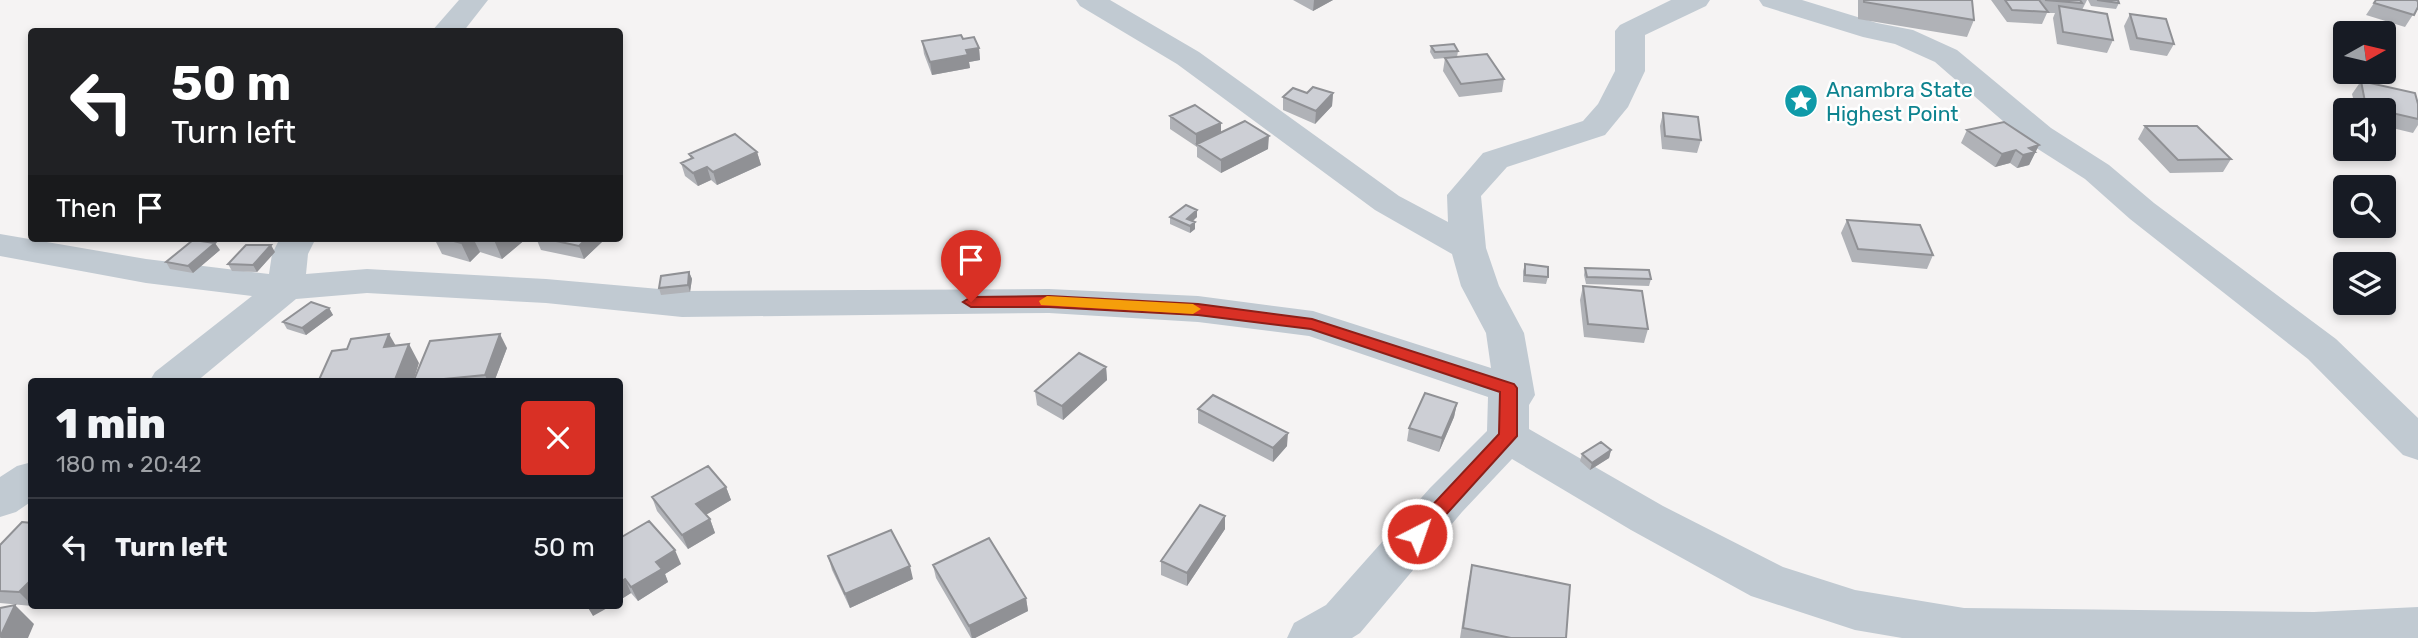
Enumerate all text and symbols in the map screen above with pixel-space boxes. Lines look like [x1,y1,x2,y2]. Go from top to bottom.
north arrow [2333,21,2396,84]
map controls [2333,21,2396,315]
text: 50 m [171,54,291,112]
icon: left [56,56,147,147]
place label: Anambra State Highest Point [1826,77,1973,126]
place icon: Anambra State Highest Point [1782,82,1820,120]
button: sound [2333,98,2396,161]
text: Turn left [171,113,296,151]
button: search [2333,175,2396,238]
icon: arrive [131,189,169,227]
text: Then [56,193,117,224]
pin [941,230,1001,302]
icon: arrive [952,241,990,279]
button: layers [2333,252,2396,315]
text: 1 min [56,399,166,449]
button: close [521,401,595,475]
text: 180 m · 20:42 [56,450,202,478]
position arrow [1380,497,1454,571]
icon: left [56,528,94,566]
text: Turn left [115,532,227,563]
text: 50 m [534,532,595,563]

